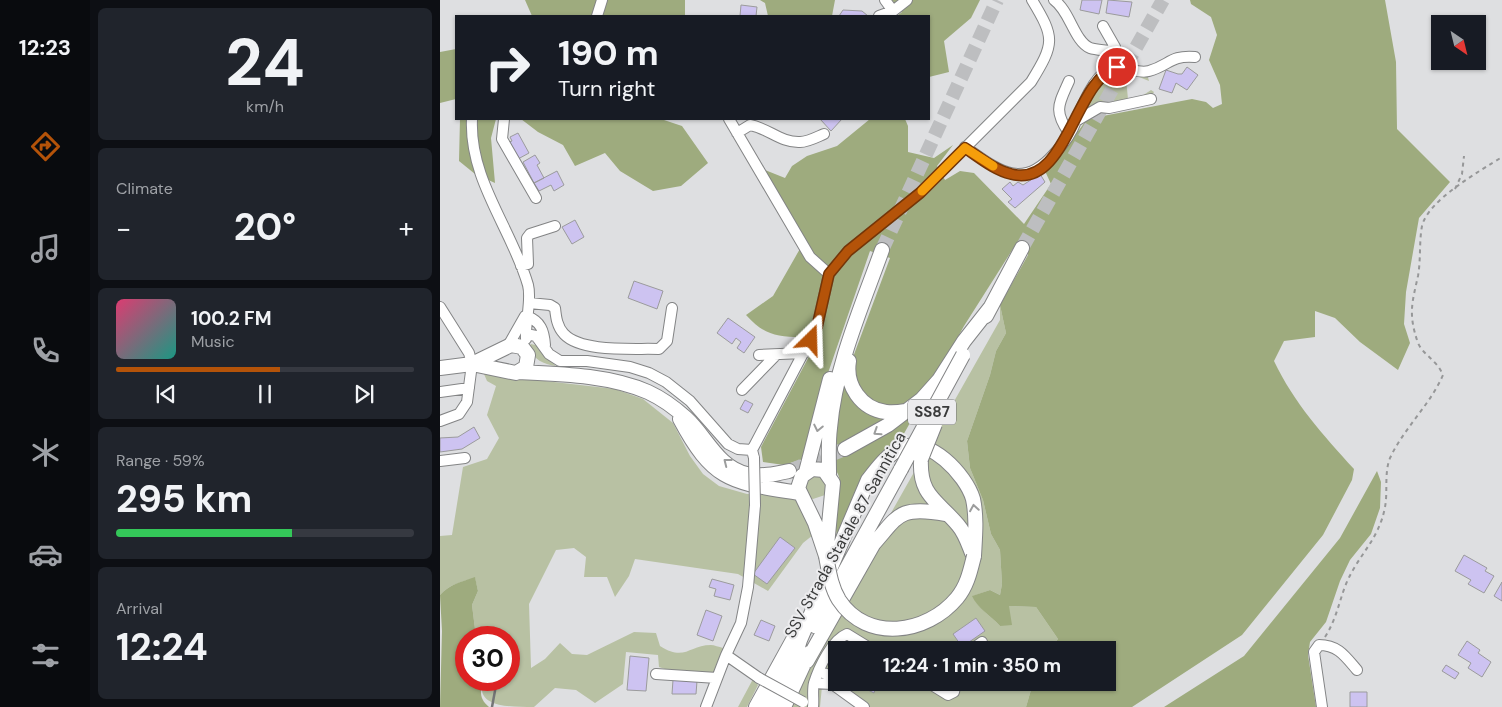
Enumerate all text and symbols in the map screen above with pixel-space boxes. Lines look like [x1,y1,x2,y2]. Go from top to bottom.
north arrow [1431,15,1486,70]
map controls [1431,15,1486,70]
text: 24 [225,21,305,105]
text: 190 m [558,30,659,76]
text: 12:23 [19,33,71,62]
icon: right [475,35,540,100]
pin [1096,46,1138,88]
icon: arrive [1103,53,1131,81]
text: Turn right [558,74,655,103]
text: km/h [246,96,284,117]
icon: directions [28,129,63,164]
text: Climate [116,178,173,199]
text: 20° [234,202,296,252]
text: − [116,210,131,247]
text: + [399,210,414,247]
icon: music [28,231,63,266]
text: 100.2 FM [191,306,272,331]
position arrow [784,313,836,365]
text: Music [191,331,235,352]
icon: phone [28,333,63,368]
icon: previous [152,380,180,408]
icon: pause [251,380,279,408]
icon: next [350,380,378,408]
road number: SS87 [908,400,956,424]
one-way arrow [813,423,823,432]
one-way arrow [873,426,882,435]
street label: SSV Strada Statale 87 Sannitica [779,428,911,642]
icon: climate [28,435,63,470]
text: Range · 59% [116,450,204,471]
one-way arrow [724,460,733,468]
text: 295 km [116,474,252,524]
one-way arrow [969,503,980,511]
icon: car [28,537,63,572]
text: Arrival [116,598,163,619]
text: 12:24 [116,622,208,672]
speed limit sign: 30 [455,626,520,691]
icon: filters [28,638,63,673]
text: 12:24 · 1 min · 350 m [883,653,1061,678]

